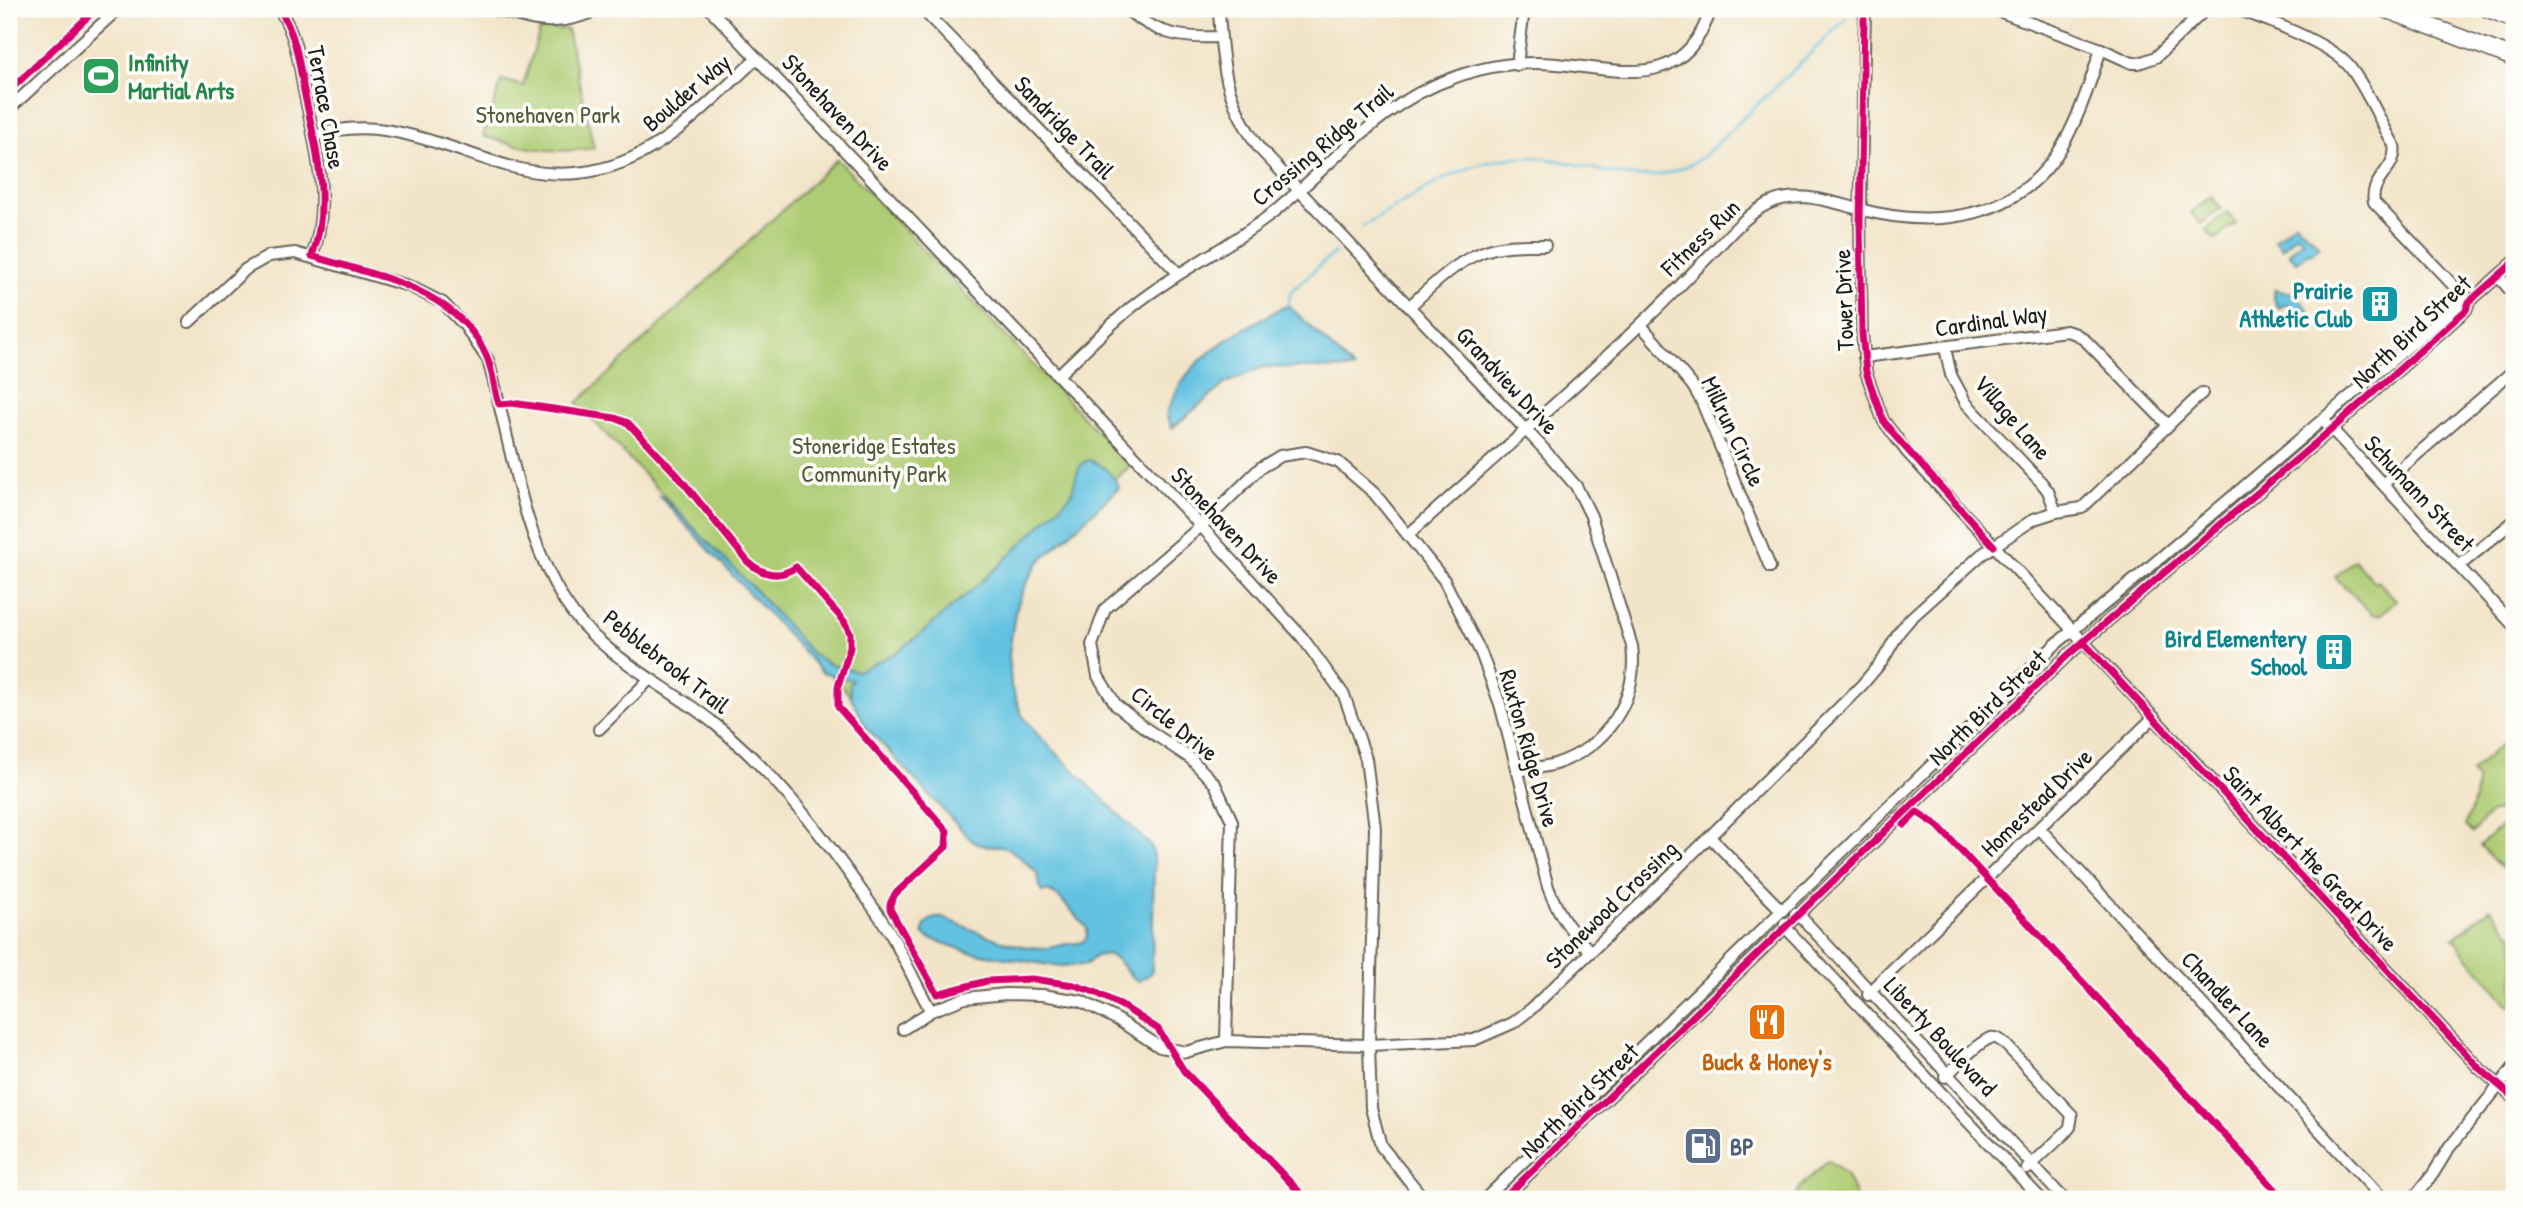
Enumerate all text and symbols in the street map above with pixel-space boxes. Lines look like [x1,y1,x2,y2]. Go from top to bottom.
street label: Terrace Chase [300,43,354,172]
place label: Infinity Martial Arts [128,46,234,106]
street label: Boulder Way [635,46,737,138]
street label: Stonehaven Drive [775,46,901,178]
sports icon: Infinity Martial Arts [80,55,122,97]
street label: Sandridge Trail [1008,68,1123,186]
street label: Crossing Ridge Trail [1244,75,1400,213]
park label: Stonehaven Park [476,98,620,130]
street label: Fitness Run [1653,191,1747,283]
street label: Tower Drive [1825,248,1861,351]
street label: North Bird Street [2344,267,2478,395]
place label: Prairie Athletic Club [2240,274,2353,334]
building icon: Prairie Athletic Club [2359,283,2401,325]
street label: Cardinal Way [1933,296,2049,344]
street label: Grandview Drive [1450,319,1567,441]
street label: Village Lane [1967,368,2059,467]
street label: Millrun Circle [1695,371,1774,492]
street label: Schumann Street [2358,428,2483,559]
park label: Stoneridge Estates Community Park [792,429,956,489]
street label: Stonehaven Drive [1164,459,1290,591]
street label: Pebblebrook Trail [597,601,737,721]
place label: Bird Elementery School [2165,622,2308,682]
building icon: Bird Elementery School [2313,631,2355,673]
street label: North Bird Street [1921,642,2054,772]
street label: Ruxton Ridge Drive [1492,666,1568,831]
street label: Circle Drive [1125,678,1226,768]
street label: Homestead Drive [1973,740,2099,863]
street label: Saint Albert the Great Drive [2216,758,2406,958]
street label: Stonewood Crossing [1538,833,1684,975]
street label: Chandler Lane [2175,943,2282,1055]
street label: Liberty Boulevard [1877,970,2005,1102]
restaurant icon: Buck & Honey's [1746,1001,1788,1043]
street label: North Bird Street [1513,1035,1646,1165]
place label: Buck & Honey's [1702,1045,1832,1078]
fuel station icon: BP [1682,1125,1724,1167]
place label: BP [1730,1130,1754,1162]

